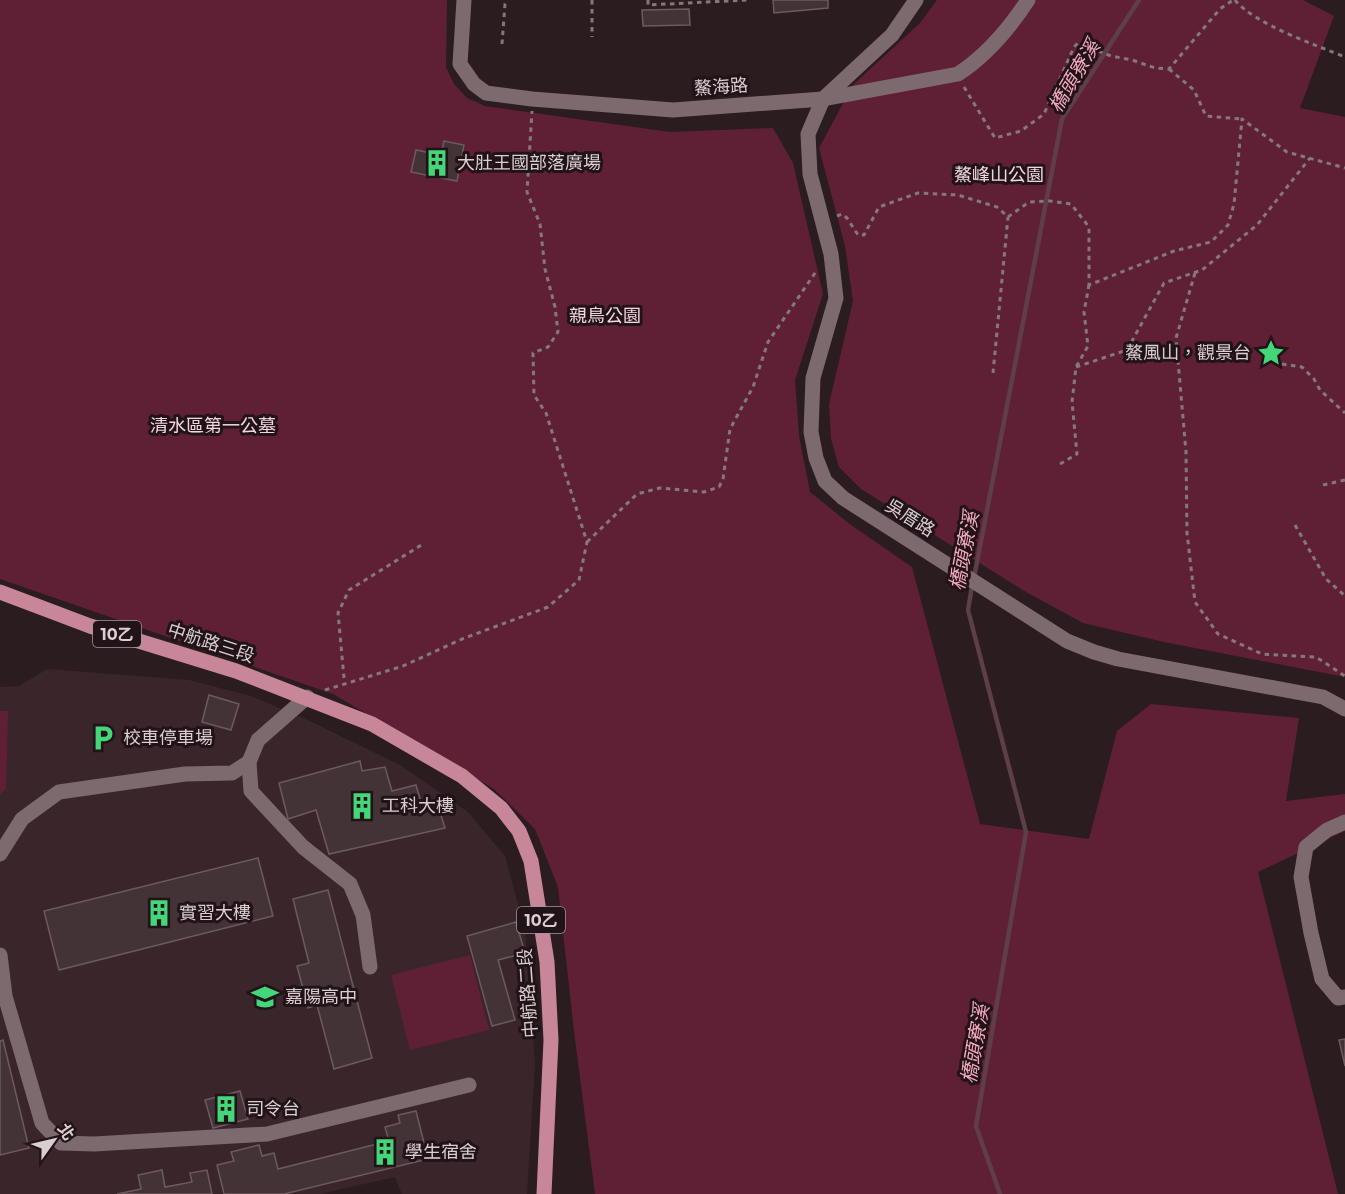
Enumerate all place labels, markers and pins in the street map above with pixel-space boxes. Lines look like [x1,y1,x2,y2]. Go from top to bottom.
building icon: 大肚王國部落廣場 [422,148,452,178]
place label: 大肚王國部落廣場 [457,152,601,174]
place icon: 鰲風山，觀景台 [1256,338,1286,368]
place label: 鰲風山，觀景台 [1125,342,1251,364]
parking icon: 校車停車場 [88,723,118,753]
place label: 校車停車場 [123,727,213,749]
building icon: 工科大樓 [347,791,377,821]
place label: 工科大樓 [382,795,454,817]
building icon: 實習大樓 [144,898,174,928]
place label: 實習大樓 [179,902,251,924]
school or university icon: 嘉陽高中 [250,982,280,1012]
place label: 嘉陽高中 [285,986,357,1008]
building icon: 司令台 [211,1094,241,1124]
place label: 司令台 [246,1098,300,1120]
building icon: 學生宿舍 [370,1137,400,1167]
place label: 學生宿舍 [405,1141,477,1163]

